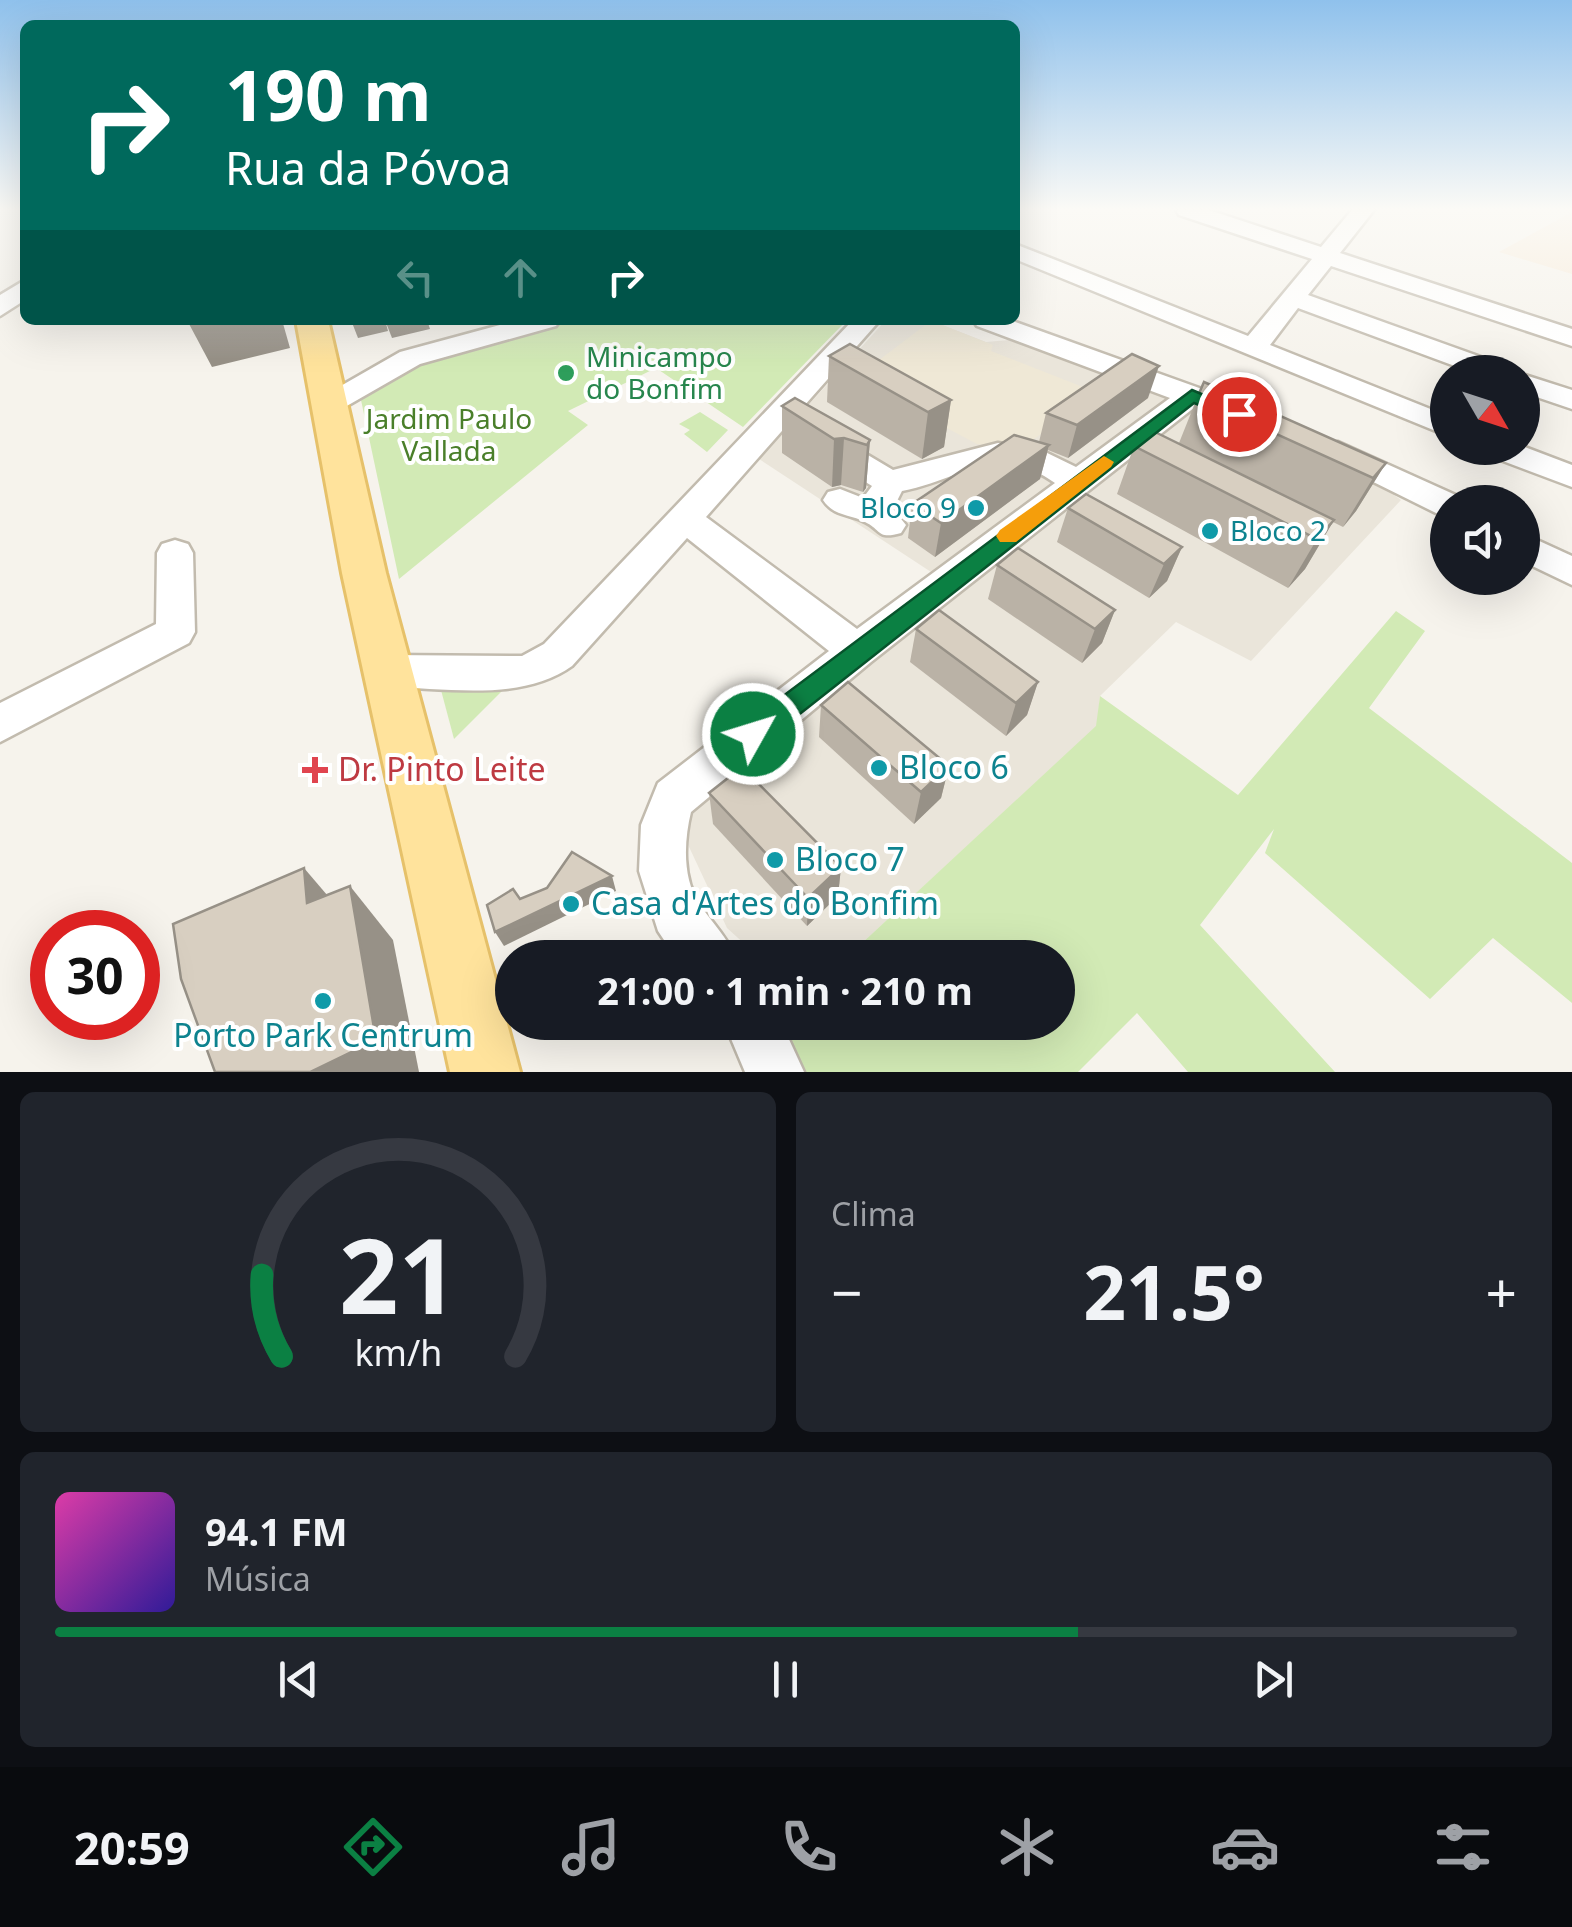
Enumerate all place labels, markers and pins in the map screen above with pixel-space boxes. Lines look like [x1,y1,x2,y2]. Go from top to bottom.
place label: Minicampo do Bonfim [586,337,733,407]
marker: Minicampo do Bonfim [555,362,577,384]
pin [1197,372,1282,457]
place label: Bloco 9 [860,488,956,526]
marker: Bloco 9 [965,497,987,519]
place label: Bloco 2 [1230,511,1326,549]
marker: Bloco 2 [1199,520,1221,542]
place label: Bloco 6 [899,745,1009,788]
place label: Dr. Pinto Leite [338,747,546,790]
marker: Dr. Pinto Leite [302,757,328,783]
marker: Bloco 6 [868,757,890,779]
place label: Bloco 7 [795,837,905,880]
marker: Bloco 7 [764,849,786,871]
place label: Casa d'Artes do Bonfim [591,881,939,924]
marker: Casa d'Artes do Bonfim [560,893,582,915]
marker: Porto Park Centrum [312,990,334,1012]
place label: Porto Park Centrum [173,1013,473,1056]

